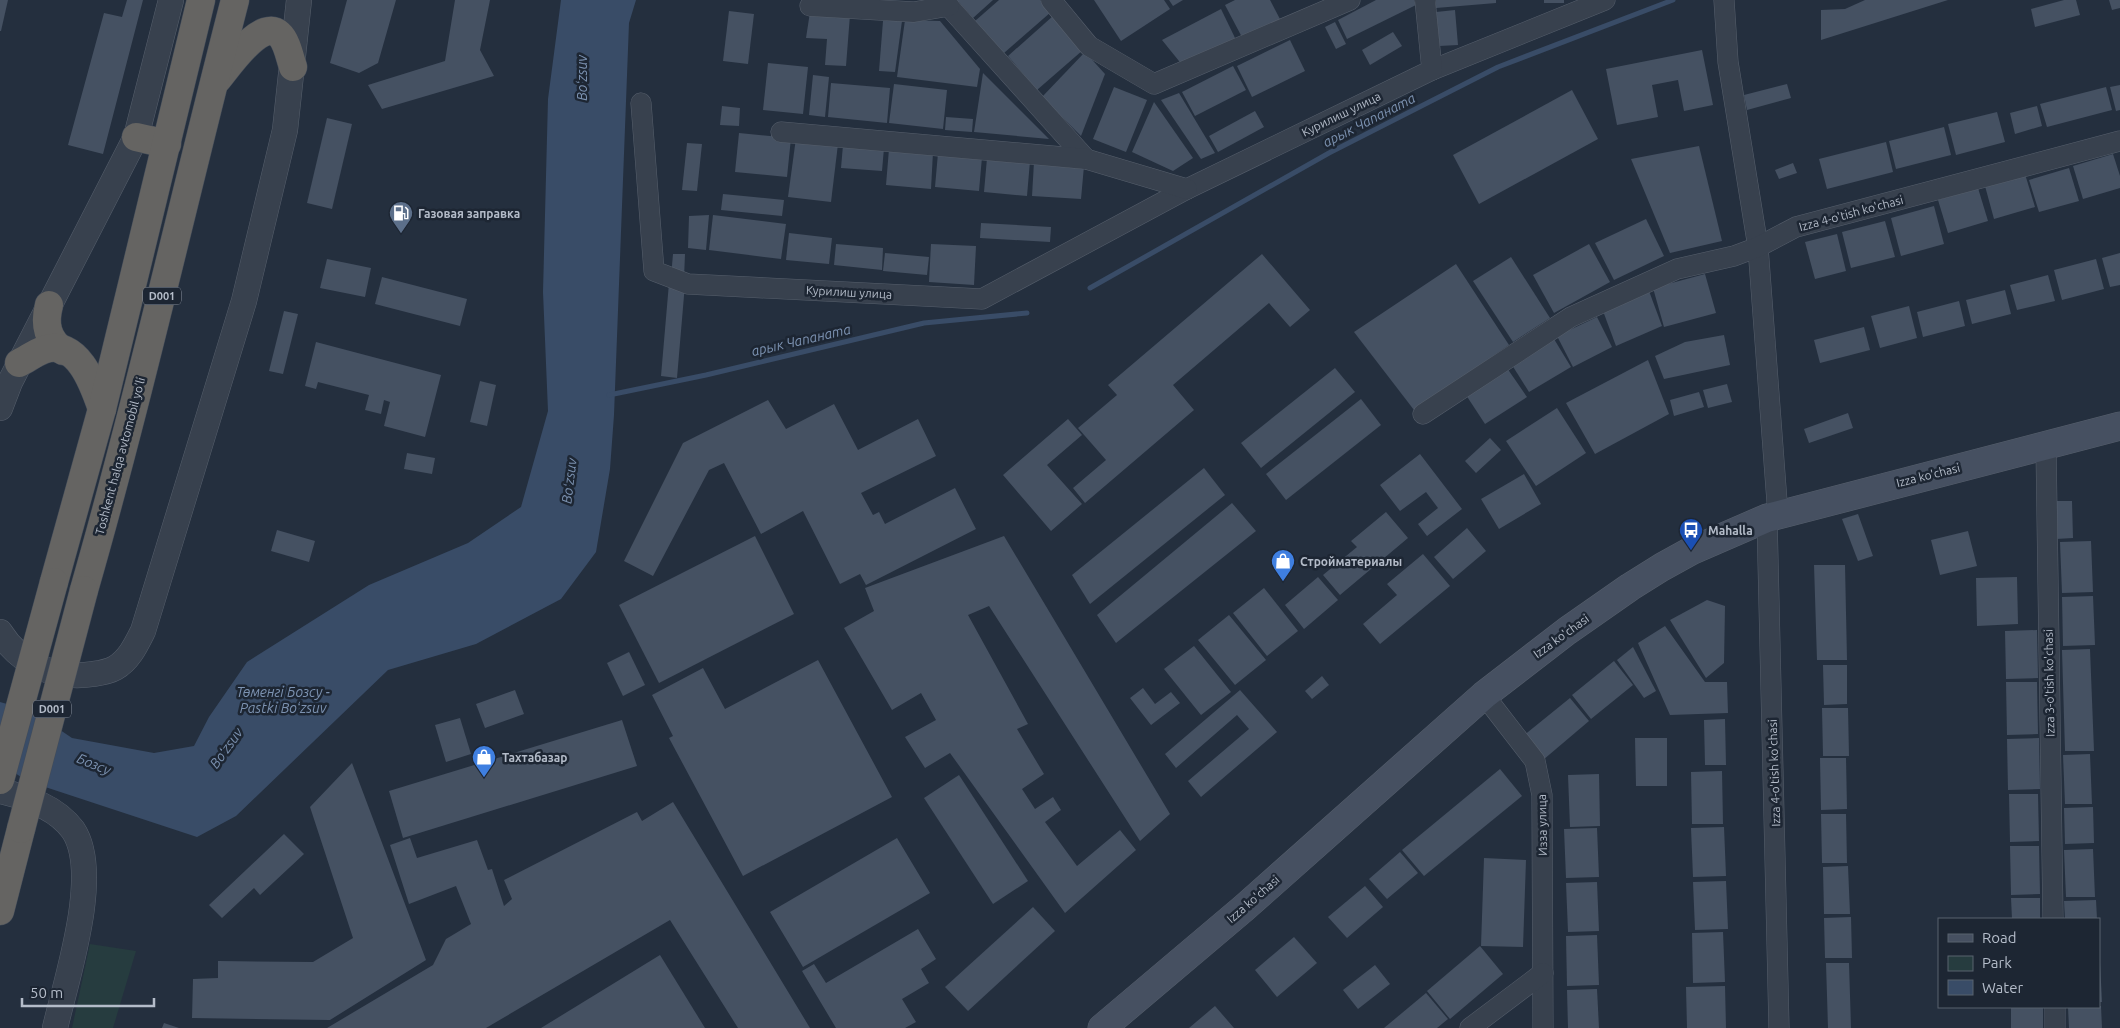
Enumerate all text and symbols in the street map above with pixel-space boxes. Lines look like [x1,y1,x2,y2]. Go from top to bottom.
water label: Boʻzsuv [574,54,590,101]
street label: Курилиш улица [1299,89,1383,139]
water label: арык Чапаната [1320,90,1418,150]
street label: Izza 4-o'tish ko'chasi [1797,193,1905,233]
fuel station icon: Газовая заправка [388,200,414,234]
place label: Газовая заправка [418,207,520,220]
street label: Курилиш улица [806,283,892,301]
road number: D001 [143,288,181,304]
water label: арык Чапаната [750,321,853,359]
street label: Toshkent halqa avtomobil yo'li [93,376,147,536]
water label: Boʻzsuv [558,456,580,505]
street label: Izza ko'chasi [1895,461,1961,489]
bus stop icon: Mahalla [1678,517,1704,551]
place label: Mahalla [1708,524,1753,537]
shop icon: Стройматериалы [1270,548,1296,582]
place label: Стройматериалы [1300,555,1402,568]
street label: Izza ko'chasi [1531,612,1591,660]
street label: Izza 3-o'tish ko'chasi [2042,629,2056,737]
water label: Төменгі Бозсу - Pastki Boʻzsuv [236,684,330,716]
road number: D001 [33,701,71,718]
street label: Izza 4-o'tish ko'chasi [1766,719,1782,827]
water label: Boʻzsuv [206,724,247,771]
shop icon: Тахтабазар [471,744,497,778]
water label: Бозсу [75,750,114,778]
place label: Тахтабазар [502,751,567,764]
street label: Изза улица [1535,794,1549,856]
street label: Izza ko'chasi [1224,873,1282,925]
legend [1938,918,2100,1008]
text: Road [1982,929,2017,946]
text: Park [1982,954,2012,971]
scale bar [22,976,155,1008]
text: Water [1982,979,2023,996]
text: 50 m [30,984,63,1001]

